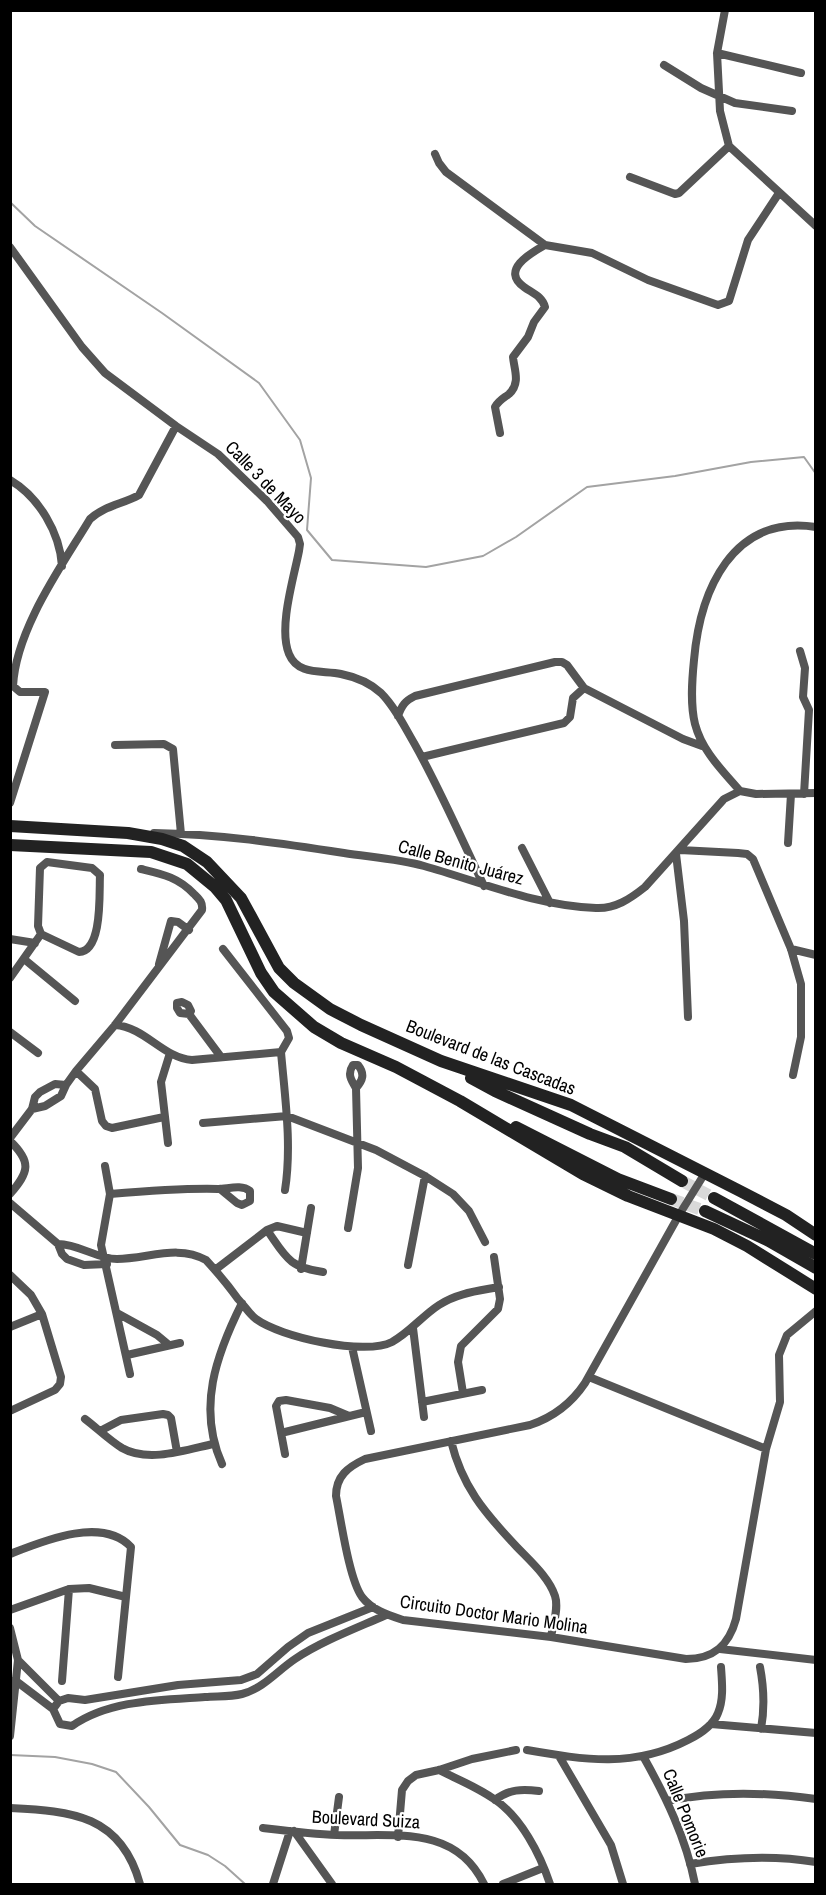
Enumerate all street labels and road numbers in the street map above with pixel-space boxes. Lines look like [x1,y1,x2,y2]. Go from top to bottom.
street label: Calle 3 de Mayo [220,435,312,529]
street label: Calle Benito Juárez [396,833,526,891]
street label: Boulevard de las Cascadas [403,1013,579,1101]
street label: Circuito Doctor Mario Molina [398,1588,590,1640]
street label: Calle Pomorie [657,1765,715,1861]
street label: Boulevard Suiza [311,1804,421,1834]

